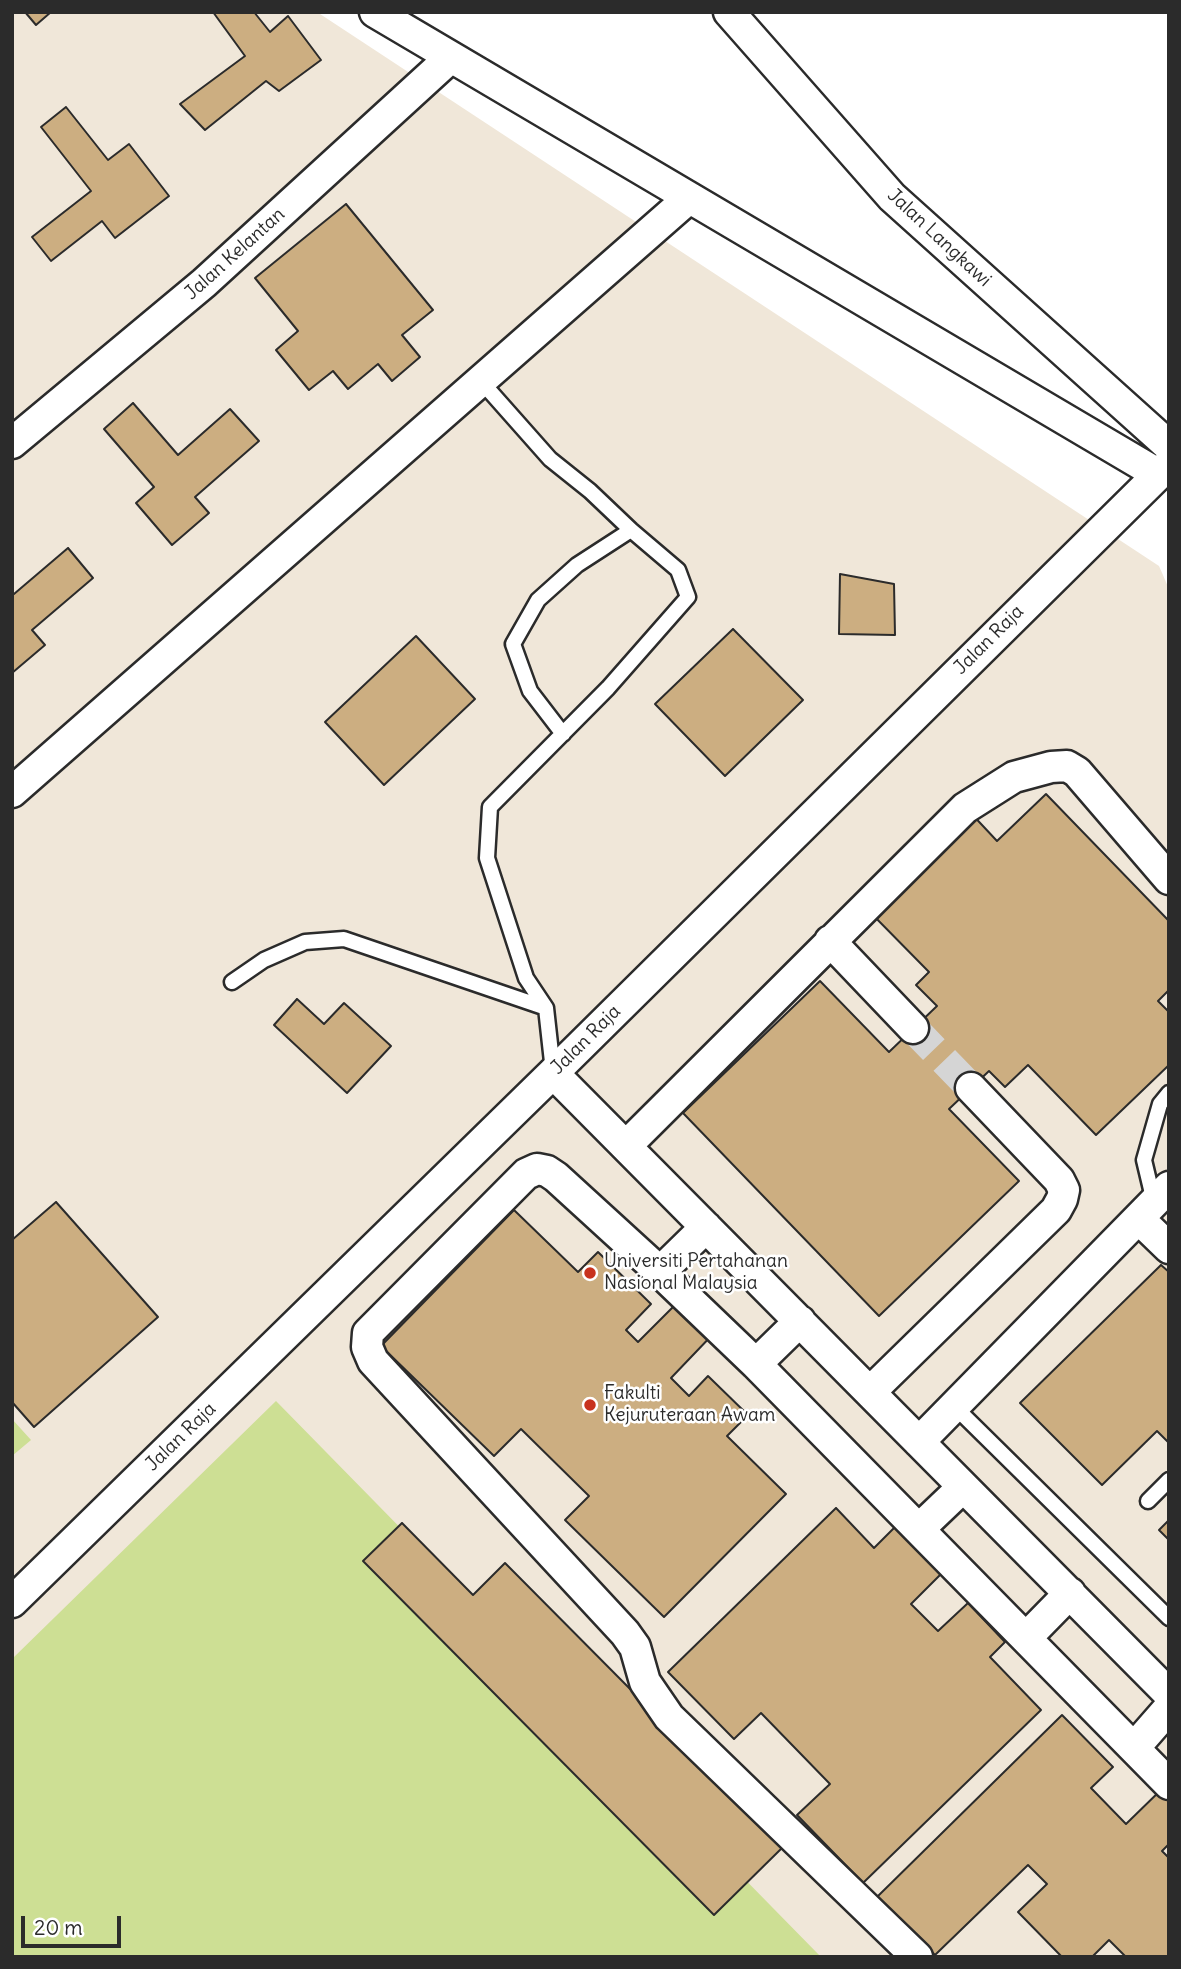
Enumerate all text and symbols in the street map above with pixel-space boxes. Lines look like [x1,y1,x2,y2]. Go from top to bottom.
street label: Jalan Langkawi [882,184,996,292]
street label: Jalan Kelantan [180,203,290,305]
street label: Jalan Raja [949,600,1029,680]
street label: Jalan Raja [546,1000,626,1080]
place label: Universiti Pertahanan Nasional Malaysia [604,1251,788,1295]
marker: Universiti Pertahanan Nasional Malaysia [582,1265,598,1281]
place label: Fakulti Kejuruteraan Awam [604,1383,775,1427]
marker: Fakulti Kejuruteraan Awam [582,1397,598,1413]
street label: Jalan Raja [141,1398,221,1476]
scale bar [24,1902,124,1946]
text: 20 m [34,1914,83,1941]

